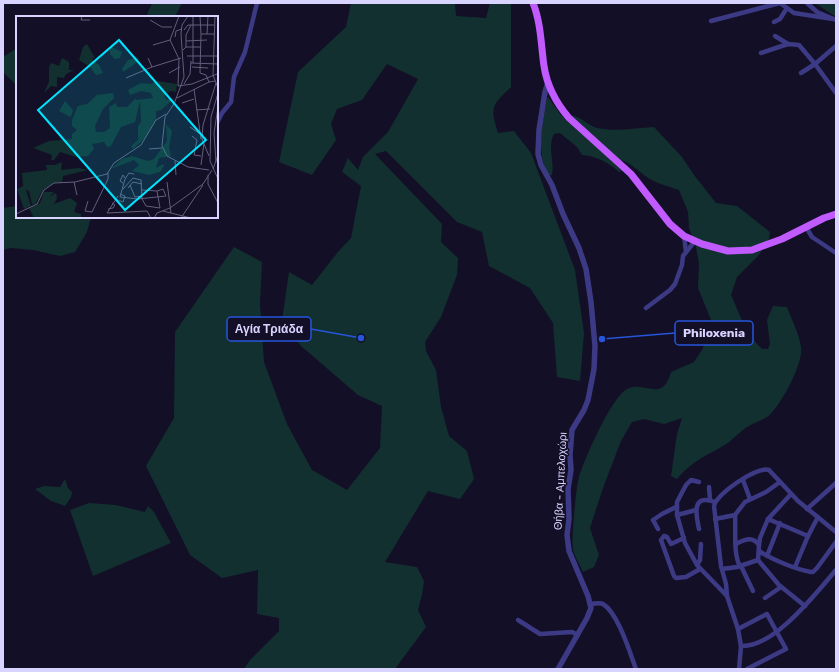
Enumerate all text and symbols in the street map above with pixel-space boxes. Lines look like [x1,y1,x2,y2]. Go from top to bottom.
inset map [16,16,218,218]
callout: Αγία Τριάδα [227,317,311,341]
callout: Philoxenia [675,321,753,345]
text: Αγία Τριάδα [235,322,304,336]
text: Philoxenia [683,326,745,340]
street label: Θήβα - Αμπελοχώρι [551,431,570,530]

